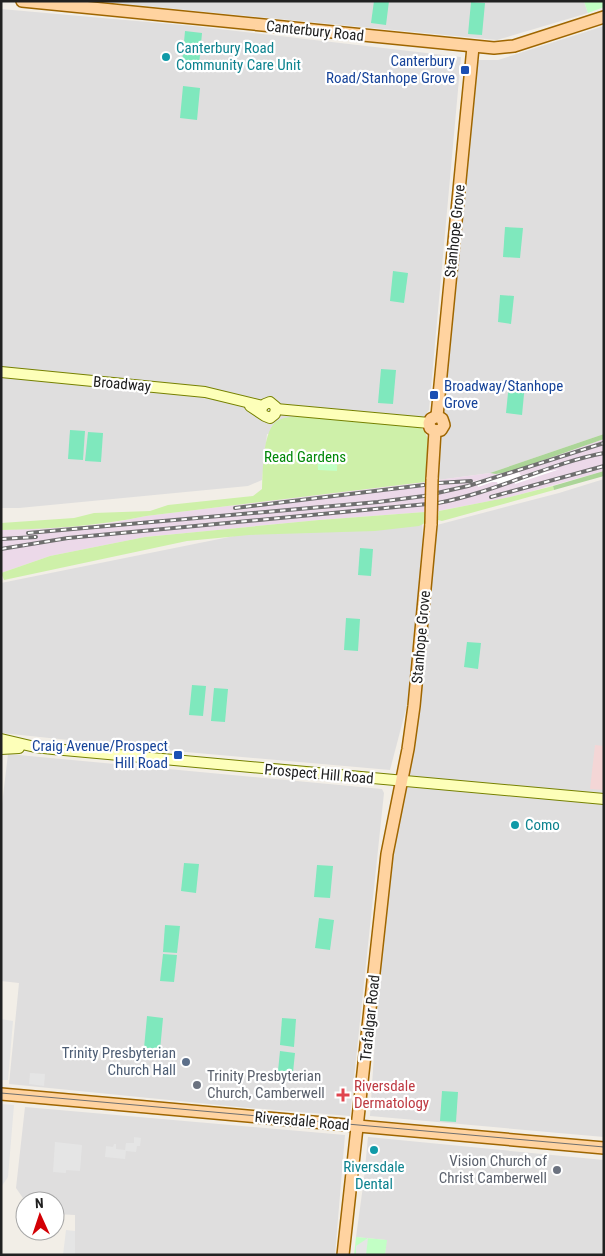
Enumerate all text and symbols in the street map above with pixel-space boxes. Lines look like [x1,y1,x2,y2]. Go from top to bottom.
street label: Canterbury Road [265,17,365,45]
place label: Canterbury Road Community Care Unit [176,39,301,74]
marker: Canterbury Road Community Care Unit [160,51,172,63]
place label: Canterbury Road/Stanhope Grove [326,52,455,87]
marker: Canterbury Road/Stanhope Grove [459,64,471,76]
street label: Stanhope Grove [441,184,469,278]
street label: Broadway [92,373,152,395]
place label: Broadway/Stanhope Grove [444,377,563,412]
marker: Broadway/Stanhope Grove [428,389,440,401]
park label: Read Gardens [264,448,346,466]
street label: Stanhope Grove [408,590,434,684]
place label: Craig Avenue/Prospect Hill Road [32,737,168,772]
marker: Craig Avenue/Prospect Hill Road [172,749,184,761]
street label: Prospect Hill Road [264,760,374,788]
place label: Como [525,816,560,834]
marker: Como [509,819,521,831]
street label: Trafalgar Road [357,974,383,1062]
place label: Trinity Presbyterian Church Hall [62,1044,176,1079]
marker: Trinity Presbyterian Church Hall [180,1056,192,1068]
place label: Trinity Presbyterian Church, Camberwell [207,1067,325,1102]
place label: Riversdale Dermatology [354,1077,429,1112]
marker: Trinity Presbyterian Church, Camberwell [191,1079,203,1091]
marker: Riversdale Dermatology [336,1088,350,1102]
street label: Riversdale Road [254,1108,350,1134]
marker: Riversdale Dental [368,1144,380,1156]
place label: Vision Church of Christ Camberwell [439,1152,547,1187]
place label: Riversdale Dental [343,1158,405,1193]
marker: Vision Church of Christ Camberwell [551,1164,563,1176]
north arrow [15,1191,65,1241]
text: N [35,1195,44,1211]

